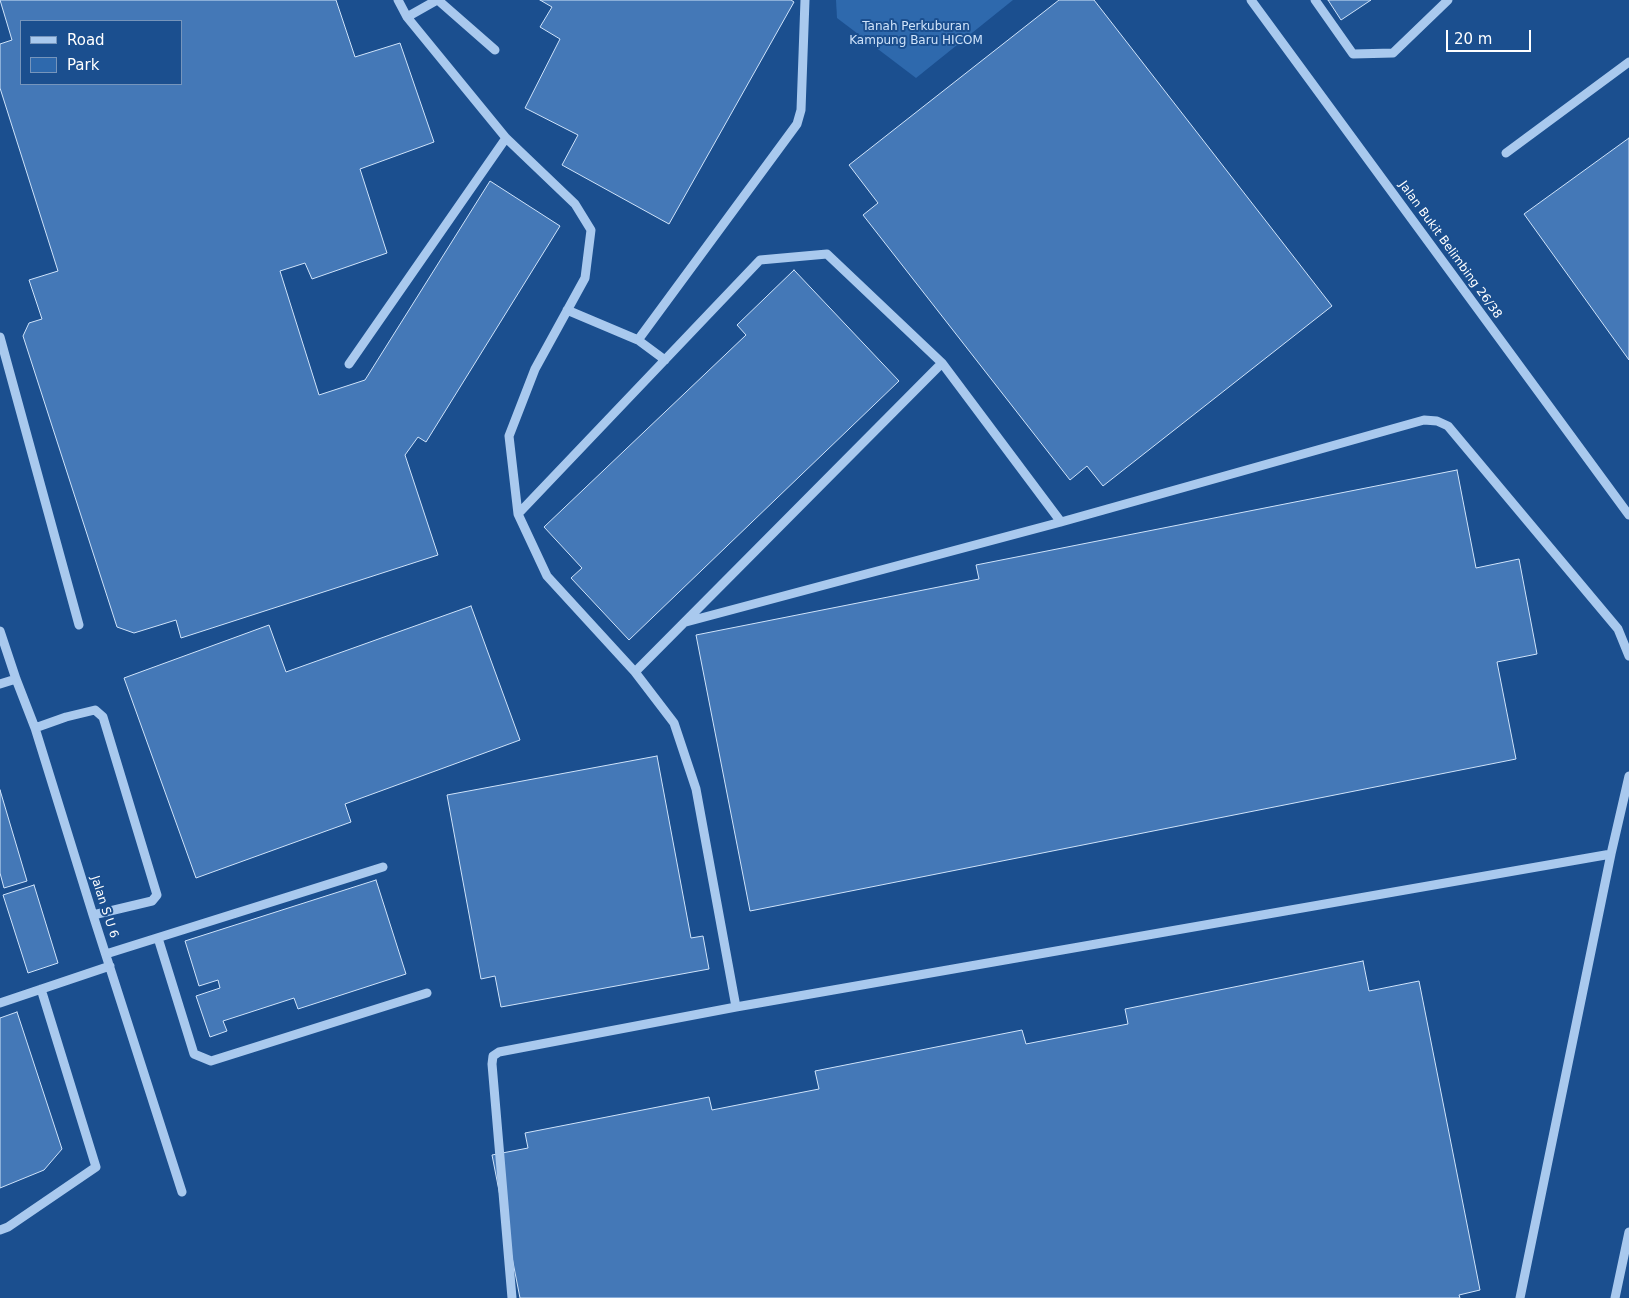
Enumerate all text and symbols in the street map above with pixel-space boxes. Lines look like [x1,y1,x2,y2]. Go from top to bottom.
legend [20,20,182,85]
park label: Tanah Perkuburan Kampung Baru HICOM [849,20,983,48]
scale bar [1449,20,1534,52]
text: 20 m [1454,30,1492,48]
text: Road [67,31,105,49]
text: Park [67,56,99,74]
street label: Jalan Bukit Belimbing 26/38 [1395,179,1505,321]
street label: Jalan S U 6 [87,874,121,940]

